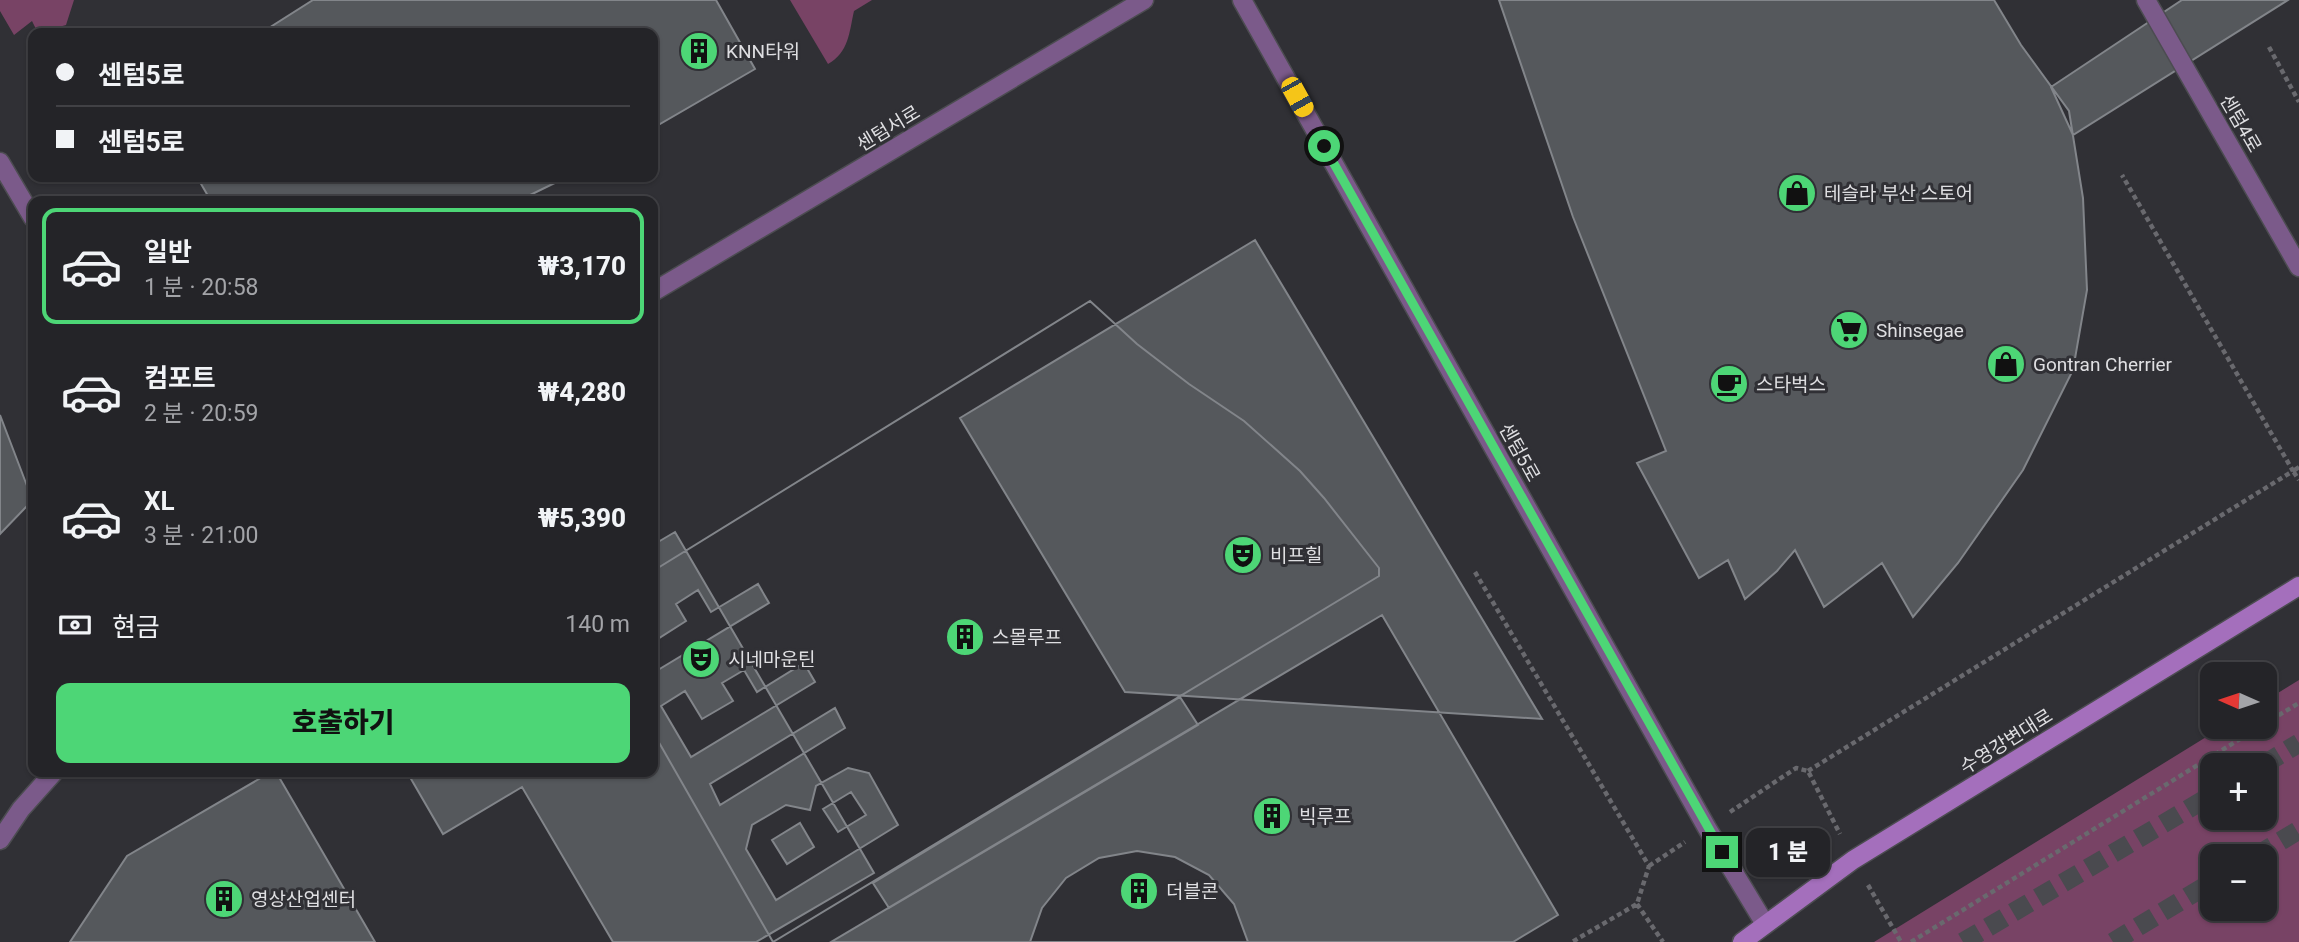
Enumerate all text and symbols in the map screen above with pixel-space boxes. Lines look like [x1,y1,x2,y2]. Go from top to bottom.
building icon: KNN타워 [678,30,720,72]
place label: KNN타워 [726,40,800,63]
text: 센텀5로 [98,60,185,90]
car [1278,74,1317,120]
street label: 센텀4로 [2215,90,2266,156]
street label: 센텀서로 [852,101,924,156]
text: 센텀5로 [98,127,185,157]
route start [1308,130,1340,162]
shop icon: 테슬라 부산 스토어 [1776,172,1818,214]
place label: 테슬라 부산 스토어 [1824,182,1973,205]
icon: car [60,235,123,298]
text: 일반 [144,237,192,267]
text: ₩3,170 [538,251,626,281]
text: 1 분 · 20:58 [144,274,259,301]
supermarket icon: Shinsegae [1828,309,1870,351]
place label: Shinsegae [1876,319,1964,342]
shop icon: Gontran Cherrier [1985,343,2027,385]
place label: Gontran Cherrier [2033,353,2173,376]
icon: car [60,361,123,424]
text: 컴포트 [144,363,216,393]
cafe icon: 스타벅스 [1708,363,1750,405]
place label: 스타벅스 [1756,373,1826,396]
text: ₩4,280 [538,377,626,407]
text: 2 분 · 20:59 [144,400,259,427]
street label: 센텀5로 [1494,419,1545,485]
text: XL [144,486,175,516]
icon: car [60,487,123,550]
text: ₩5,390 [538,503,626,533]
text: 3 분 · 21:00 [144,522,259,549]
theatre icon: 비프힐 [1222,534,1264,576]
place label: 비프힐 [1270,544,1322,567]
icon: cash [56,606,94,644]
text: 140 m [565,611,630,638]
text: 현금 [112,612,160,642]
building icon: 스몰루프 [944,616,986,658]
place label: 스몰루프 [992,626,1062,649]
theatre icon: 시네마운틴 [680,638,722,680]
place label: 시네마운틴 [728,648,815,671]
north arrow [2200,662,2277,738]
map controls [2200,662,2277,921]
button: 호출하기 [56,683,630,763]
street label: 수영강변대로 [1956,704,2057,779]
button: + [2200,753,2277,830]
building icon: 빅루프 [1251,795,1293,837]
place label: 빅루프 [1299,805,1351,828]
callout: 1 분 [1746,828,1830,876]
route end [1706,836,1738,868]
text: 1 분 [1768,839,1808,866]
button: − [2200,844,2277,921]
building icon: 더블콘 [1118,870,1160,912]
building icon: 영상산업센터 [203,878,245,920]
place label: 더블콘 [1166,880,1218,903]
place label: 영상산업센터 [251,888,356,911]

